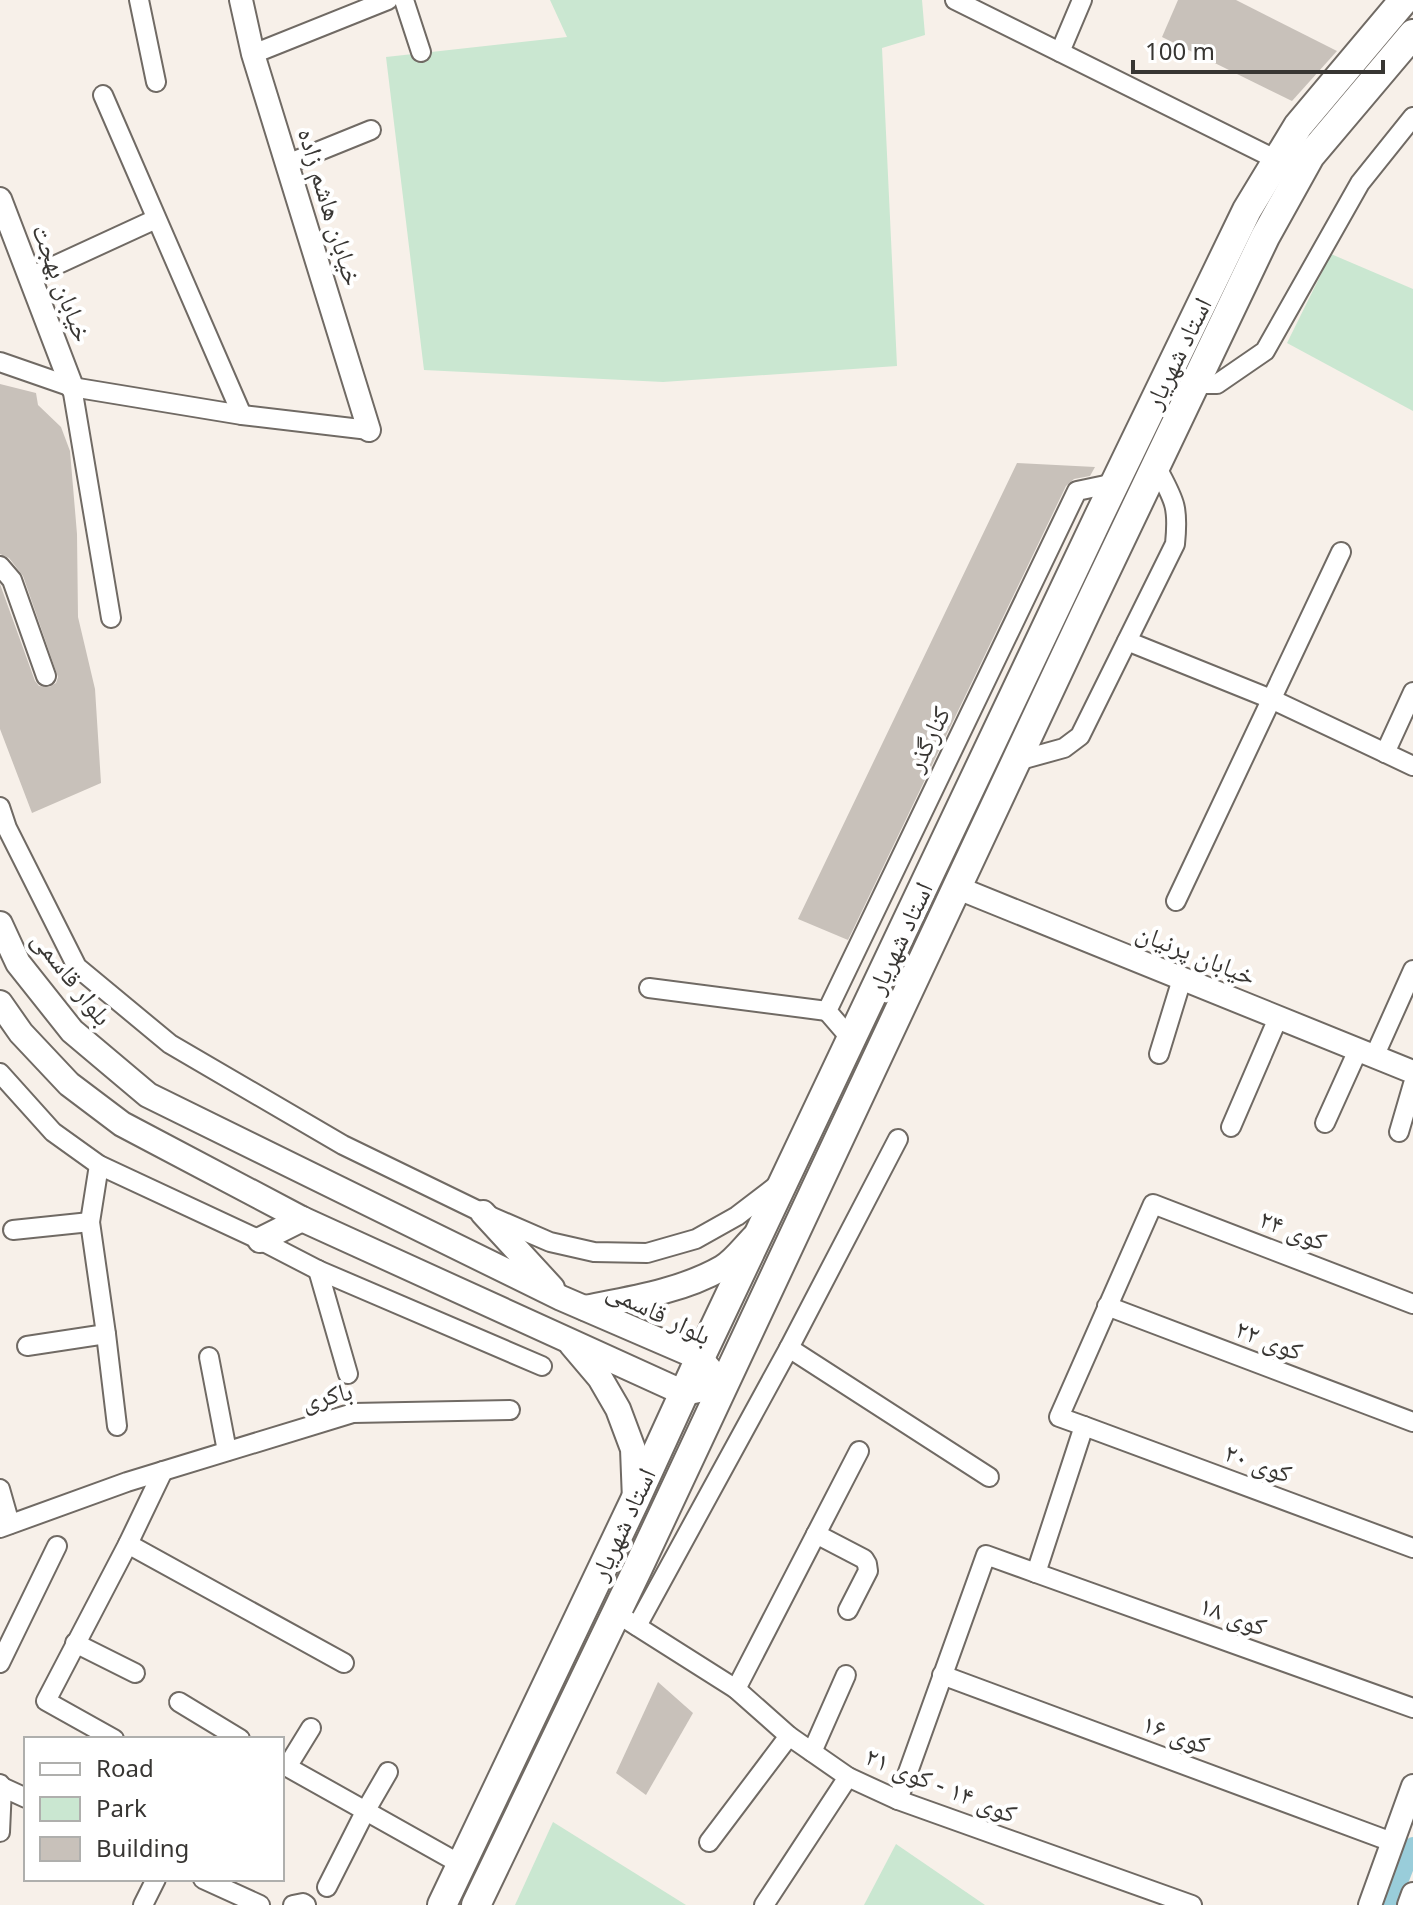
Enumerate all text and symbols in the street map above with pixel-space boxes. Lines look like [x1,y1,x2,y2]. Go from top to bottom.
scale bar [1133,24,1383,74]
text: 100 m [1145,34,1215,67]
street label: خیابان هاشم زاده [290,123,372,290]
street label: خیابان بهجت [24,218,102,347]
street label: استاد شهریار [1134,291,1220,415]
street label: کنارگذر [896,700,958,778]
street label: استاد شهریار [857,876,941,1000]
street label: خیابان پرنیان [1131,913,1262,993]
street label: بلوار قاسمی [24,922,121,1033]
street label: کوی ۲۴ [1255,1200,1332,1258]
street label: بلوار قاسمی [601,1271,718,1353]
street label: کوی ۲۲ [1231,1310,1308,1368]
street label: باکری [298,1372,356,1418]
street label: کوی ۲۰ [1220,1433,1297,1491]
street label: استاد شهریار [580,1462,664,1586]
street label: کوی ۱۸ [1195,1586,1272,1644]
street label: کوی ۱۶ [1138,1704,1215,1762]
legend [24,1737,284,1881]
street label: کوی ۱۴ - کوی ۲۱ [860,1737,1023,1831]
text: Road [96,1751,154,1784]
text: Park [96,1791,147,1824]
text: Building [96,1831,189,1864]

